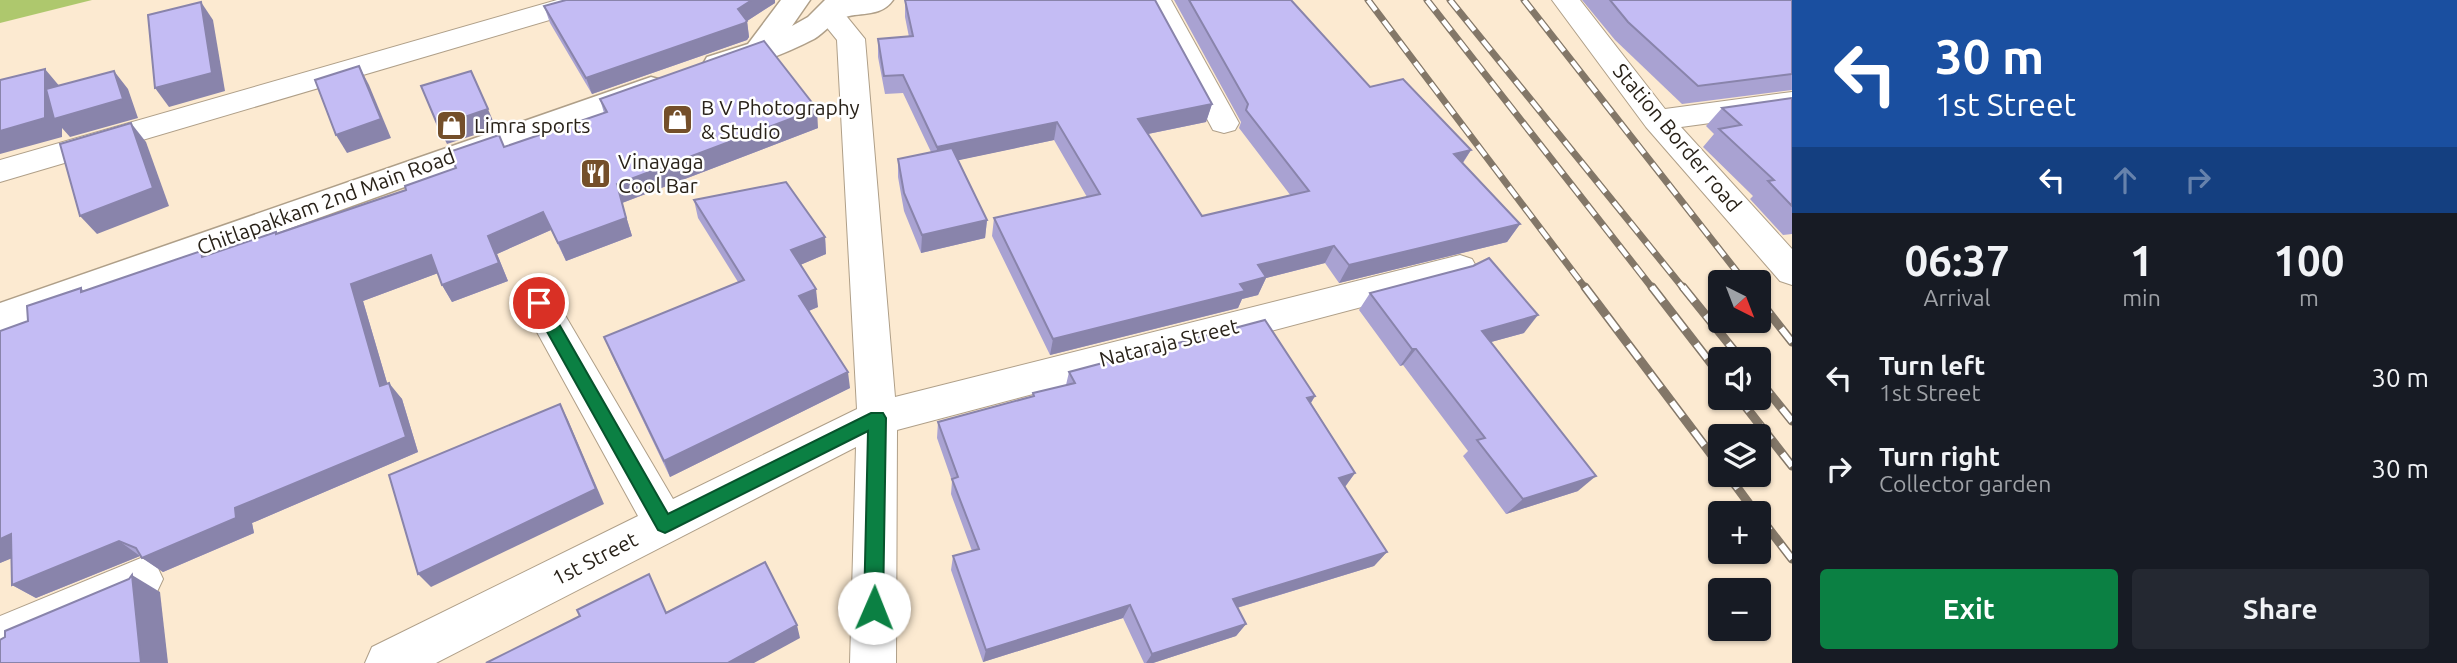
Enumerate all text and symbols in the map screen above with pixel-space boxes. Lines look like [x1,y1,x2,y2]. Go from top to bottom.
icon: left [1820,28,1911,119]
text: 30 m [1935,28,2044,83]
street label: Station Border road [1609,58,1747,216]
text: 1st Street [1935,86,2076,122]
place label: B V Photography & Studio [701,95,860,143]
shop icon: B V Photography & Studio [661,103,695,137]
shop icon: Limra sports [434,109,468,143]
place label: Limra sports [474,113,590,137]
street label: Chitlapakkam 2nd Main Road [193,143,458,259]
place label: Vinayaga Cool Bar [618,149,704,197]
restaurant icon: Vinayaga Cool Bar [578,157,612,191]
icon: left [2033,161,2071,199]
icon: ahead [2106,161,2144,199]
icon: right [2179,161,2217,199]
text: 06:37 [1905,237,2010,284]
text: 1 [2130,237,2153,284]
text: 100 [2273,237,2344,284]
north arrow [1708,270,1771,332]
map controls [1708,270,1771,641]
pin [509,273,569,333]
icon: arrive [520,284,558,322]
text: Arrival [1924,285,1991,310]
text: min [2122,285,2161,310]
text: m [2299,285,2319,310]
street label: Nataraja Street [1097,313,1241,371]
button: sound [1708,347,1771,410]
text: Turn left [1879,351,1985,380]
icon: left [1820,359,1858,397]
text: 30 m [2371,363,2429,392]
text: 1st Street [1879,380,1980,405]
button: layers [1708,424,1771,487]
text: Turn right [1879,442,2000,471]
icon: right [1820,450,1858,488]
text: 30 m [2371,454,2429,483]
text: Collector garden [1879,471,2051,496]
button: + [1708,501,1771,564]
street label: 1st Street [548,526,641,590]
button: Exit [1820,569,2118,649]
button: Share [2132,569,2429,649]
position arrow [837,571,911,645]
button: − [1708,578,1771,641]

